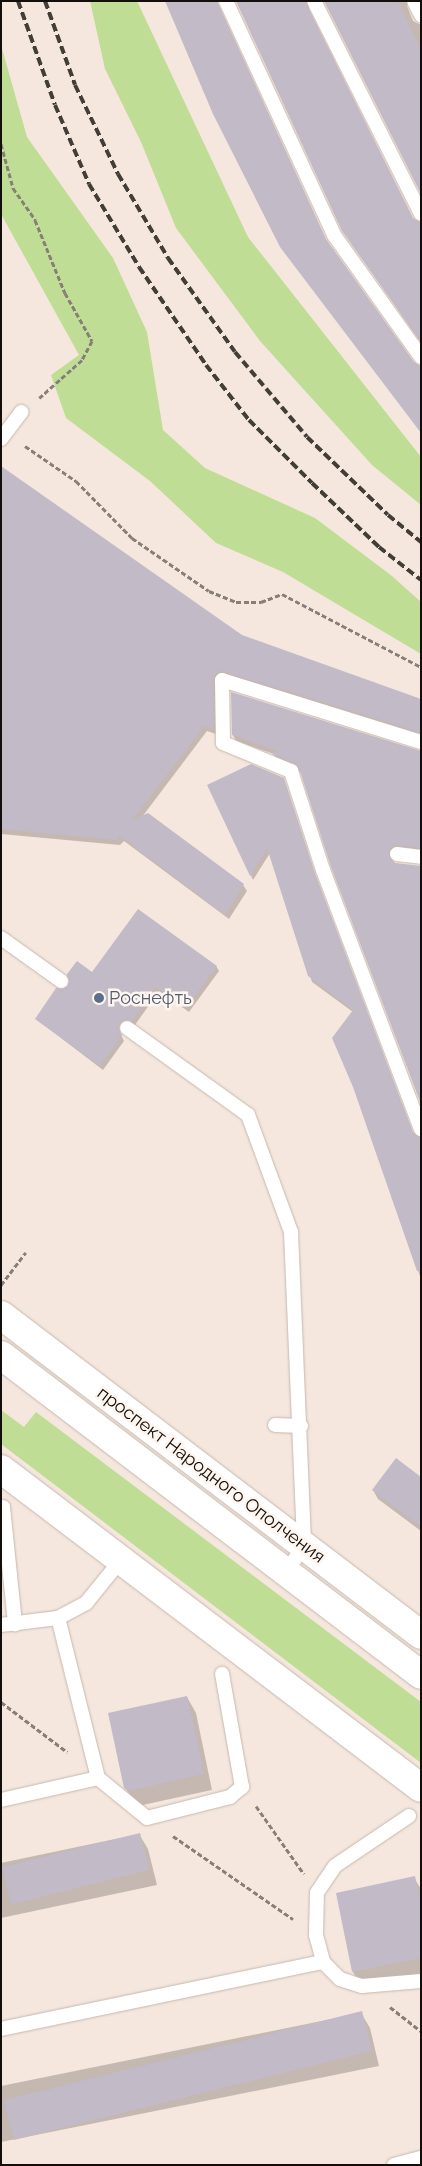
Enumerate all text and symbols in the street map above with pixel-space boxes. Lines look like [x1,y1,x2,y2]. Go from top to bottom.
place label: Роснефть [109,987,192,1009]
marker: Роснефть [93,992,105,1004]
street label: проспект Народного Ополчения [93,1382,329,1568]

